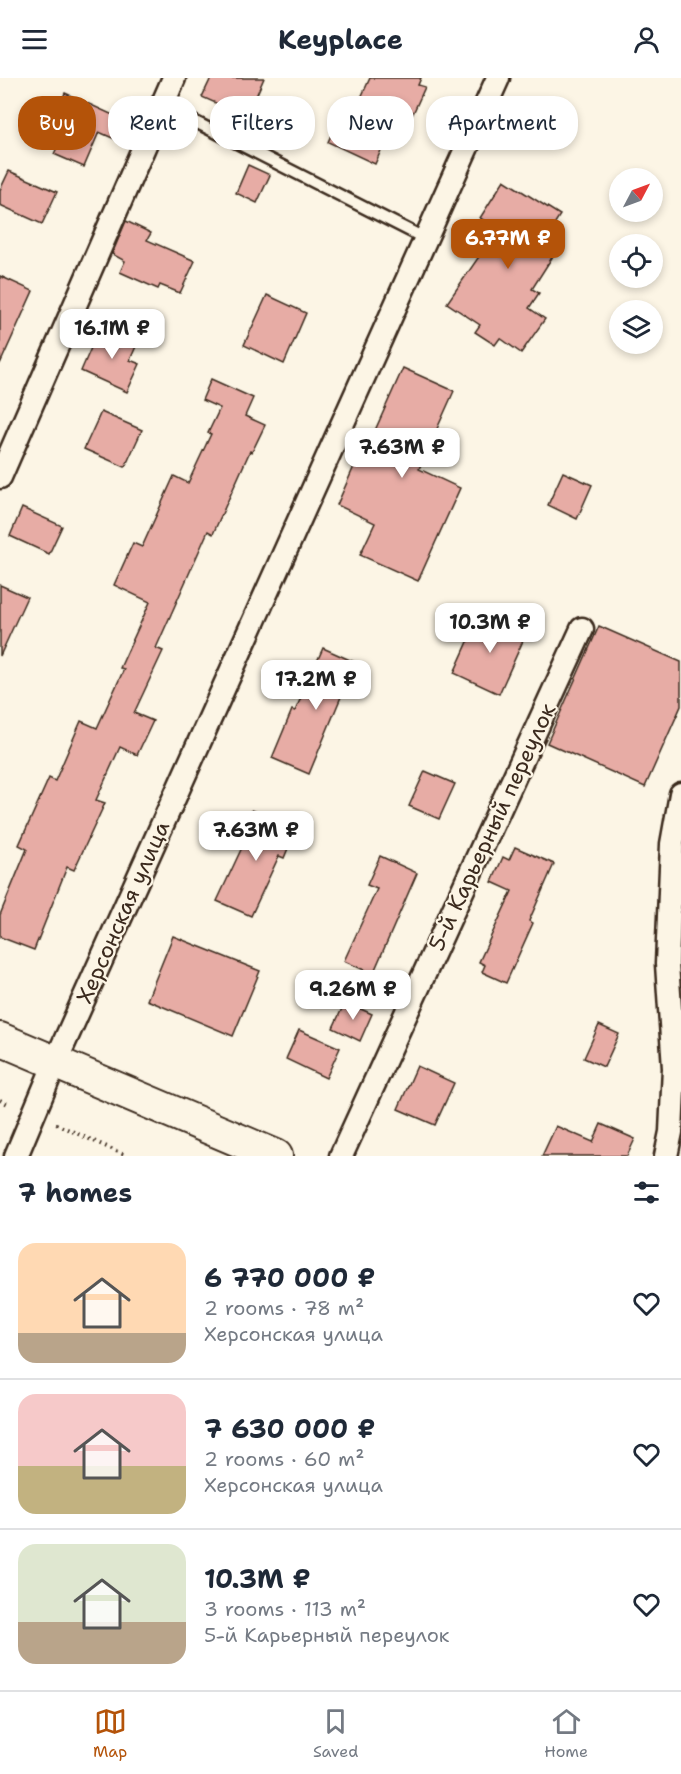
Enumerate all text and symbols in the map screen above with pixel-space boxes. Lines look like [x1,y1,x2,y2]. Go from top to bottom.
text: Keyplace [278,21,403,58]
icon: menu [18,23,51,56]
icon: person [630,23,663,56]
chip: Buy [18,96,96,150]
chip: Rent [108,96,198,150]
chip: Filters [210,96,315,150]
chip: New [327,96,414,150]
chip: Apartment [426,96,578,150]
north arrow [609,168,663,222]
map controls [609,168,663,354]
pin: 6.77M ₽ [453,219,563,270]
text: 6.77M ₽ [465,225,551,251]
button: locate [609,234,663,288]
button: layers [609,300,663,354]
pin: 16.1M ₽ [57,309,167,360]
text: 16.1M ₽ [74,315,150,341]
pin: 7.63M ₽ [347,428,457,479]
text: 7.63M ₽ [359,434,445,460]
pin: 10.3M ₽ [435,603,545,654]
text: 10.3M ₽ [449,609,531,635]
pin: 17.2M ₽ [261,660,371,711]
text: 17.2M ₽ [275,666,357,692]
street label: 5-й Карьерный переулок [422,698,562,955]
pin: 7.63M ₽ [201,811,311,862]
street label: Херсонская улица [70,816,176,1008]
text: 7.63M ₽ [213,817,299,843]
pin: 9.26M ₽ [298,970,408,1021]
text: 9.26M ₽ [309,976,397,1002]
text: 7 homes [18,1175,132,1210]
icon: filters [630,1176,663,1209]
text: 6 770 000 ₽ [204,1260,375,1295]
icon: home [66,1267,138,1339]
icon: heart [630,1287,663,1320]
text: 2 rooms · 78 m² [204,1295,364,1321]
text: Херсонская улица [204,1321,383,1347]
text: 7 630 000 ₽ [204,1411,375,1446]
icon: home [66,1418,138,1490]
icon: heart [630,1438,663,1471]
text: 2 rooms · 60 m² [204,1446,364,1472]
text: Херсонская улица [204,1472,383,1498]
text: 10.3M ₽ [204,1561,311,1596]
icon: home [66,1568,138,1640]
icon: heart [630,1588,663,1621]
text: 3 rooms · 113 m² [204,1596,366,1622]
text: 5-й Карьерный переулок [204,1622,449,1648]
tab: Map [93,1705,127,1762]
tab: Saved [313,1705,358,1762]
tab: Home [544,1705,588,1762]

